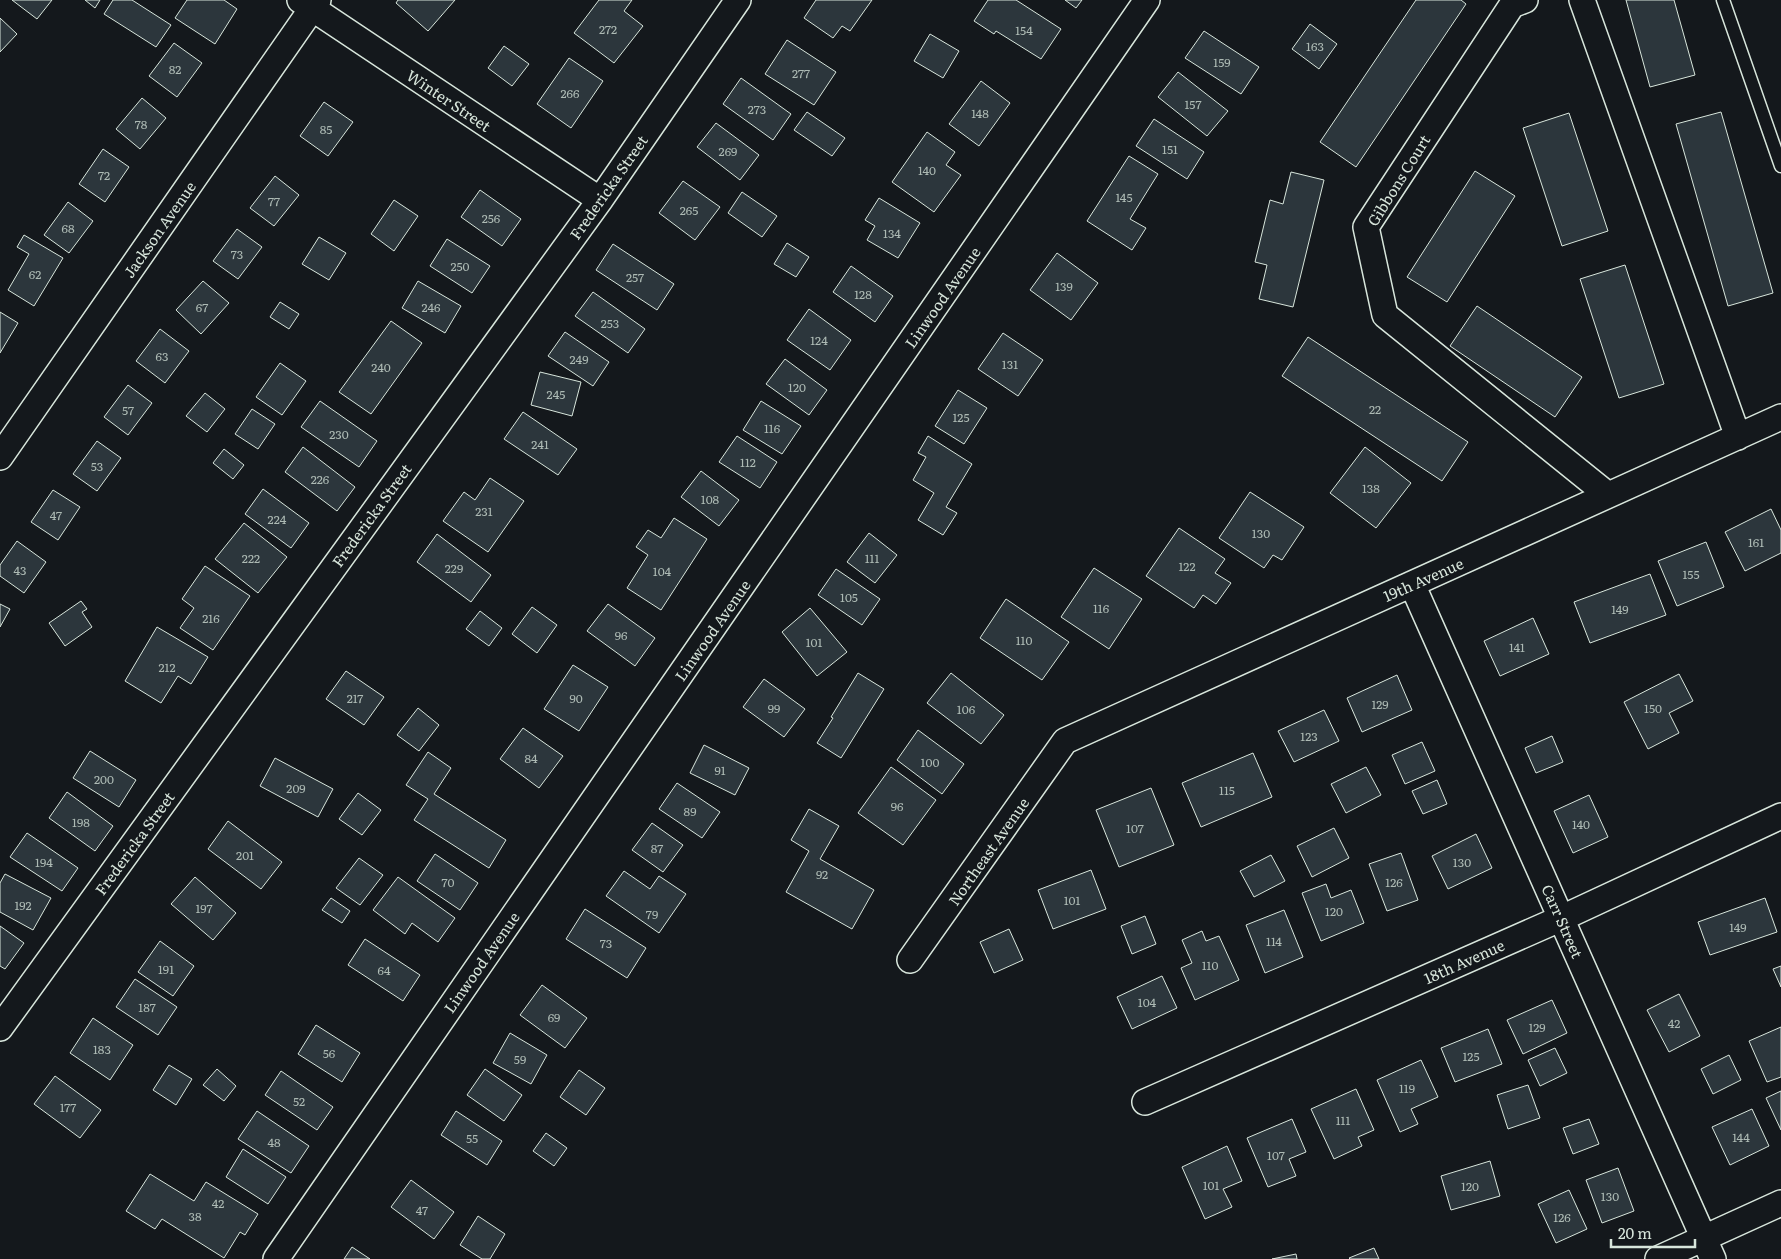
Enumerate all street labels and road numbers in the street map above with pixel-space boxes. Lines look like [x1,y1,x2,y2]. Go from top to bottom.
street label: Winter Street [402,63,496,137]
street label: Fredericka Street [563,130,653,244]
street label: Gibbons Court [1361,130,1435,230]
street label: Jackson Avenue [117,176,201,282]
street label: Linwood Avenue [898,241,986,352]
street label: Fredericka Street [326,459,416,571]
street label: 19th Avenue [1379,551,1467,607]
street label: Linwood Avenue [668,574,756,685]
street label: Fredericka Street [89,787,179,899]
street label: Northeast Avenue [942,792,1034,910]
street label: Carr Street [1537,881,1589,961]
street label: Linwood Avenue [437,906,525,1017]
street label: 18th Avenue [1420,933,1508,989]

